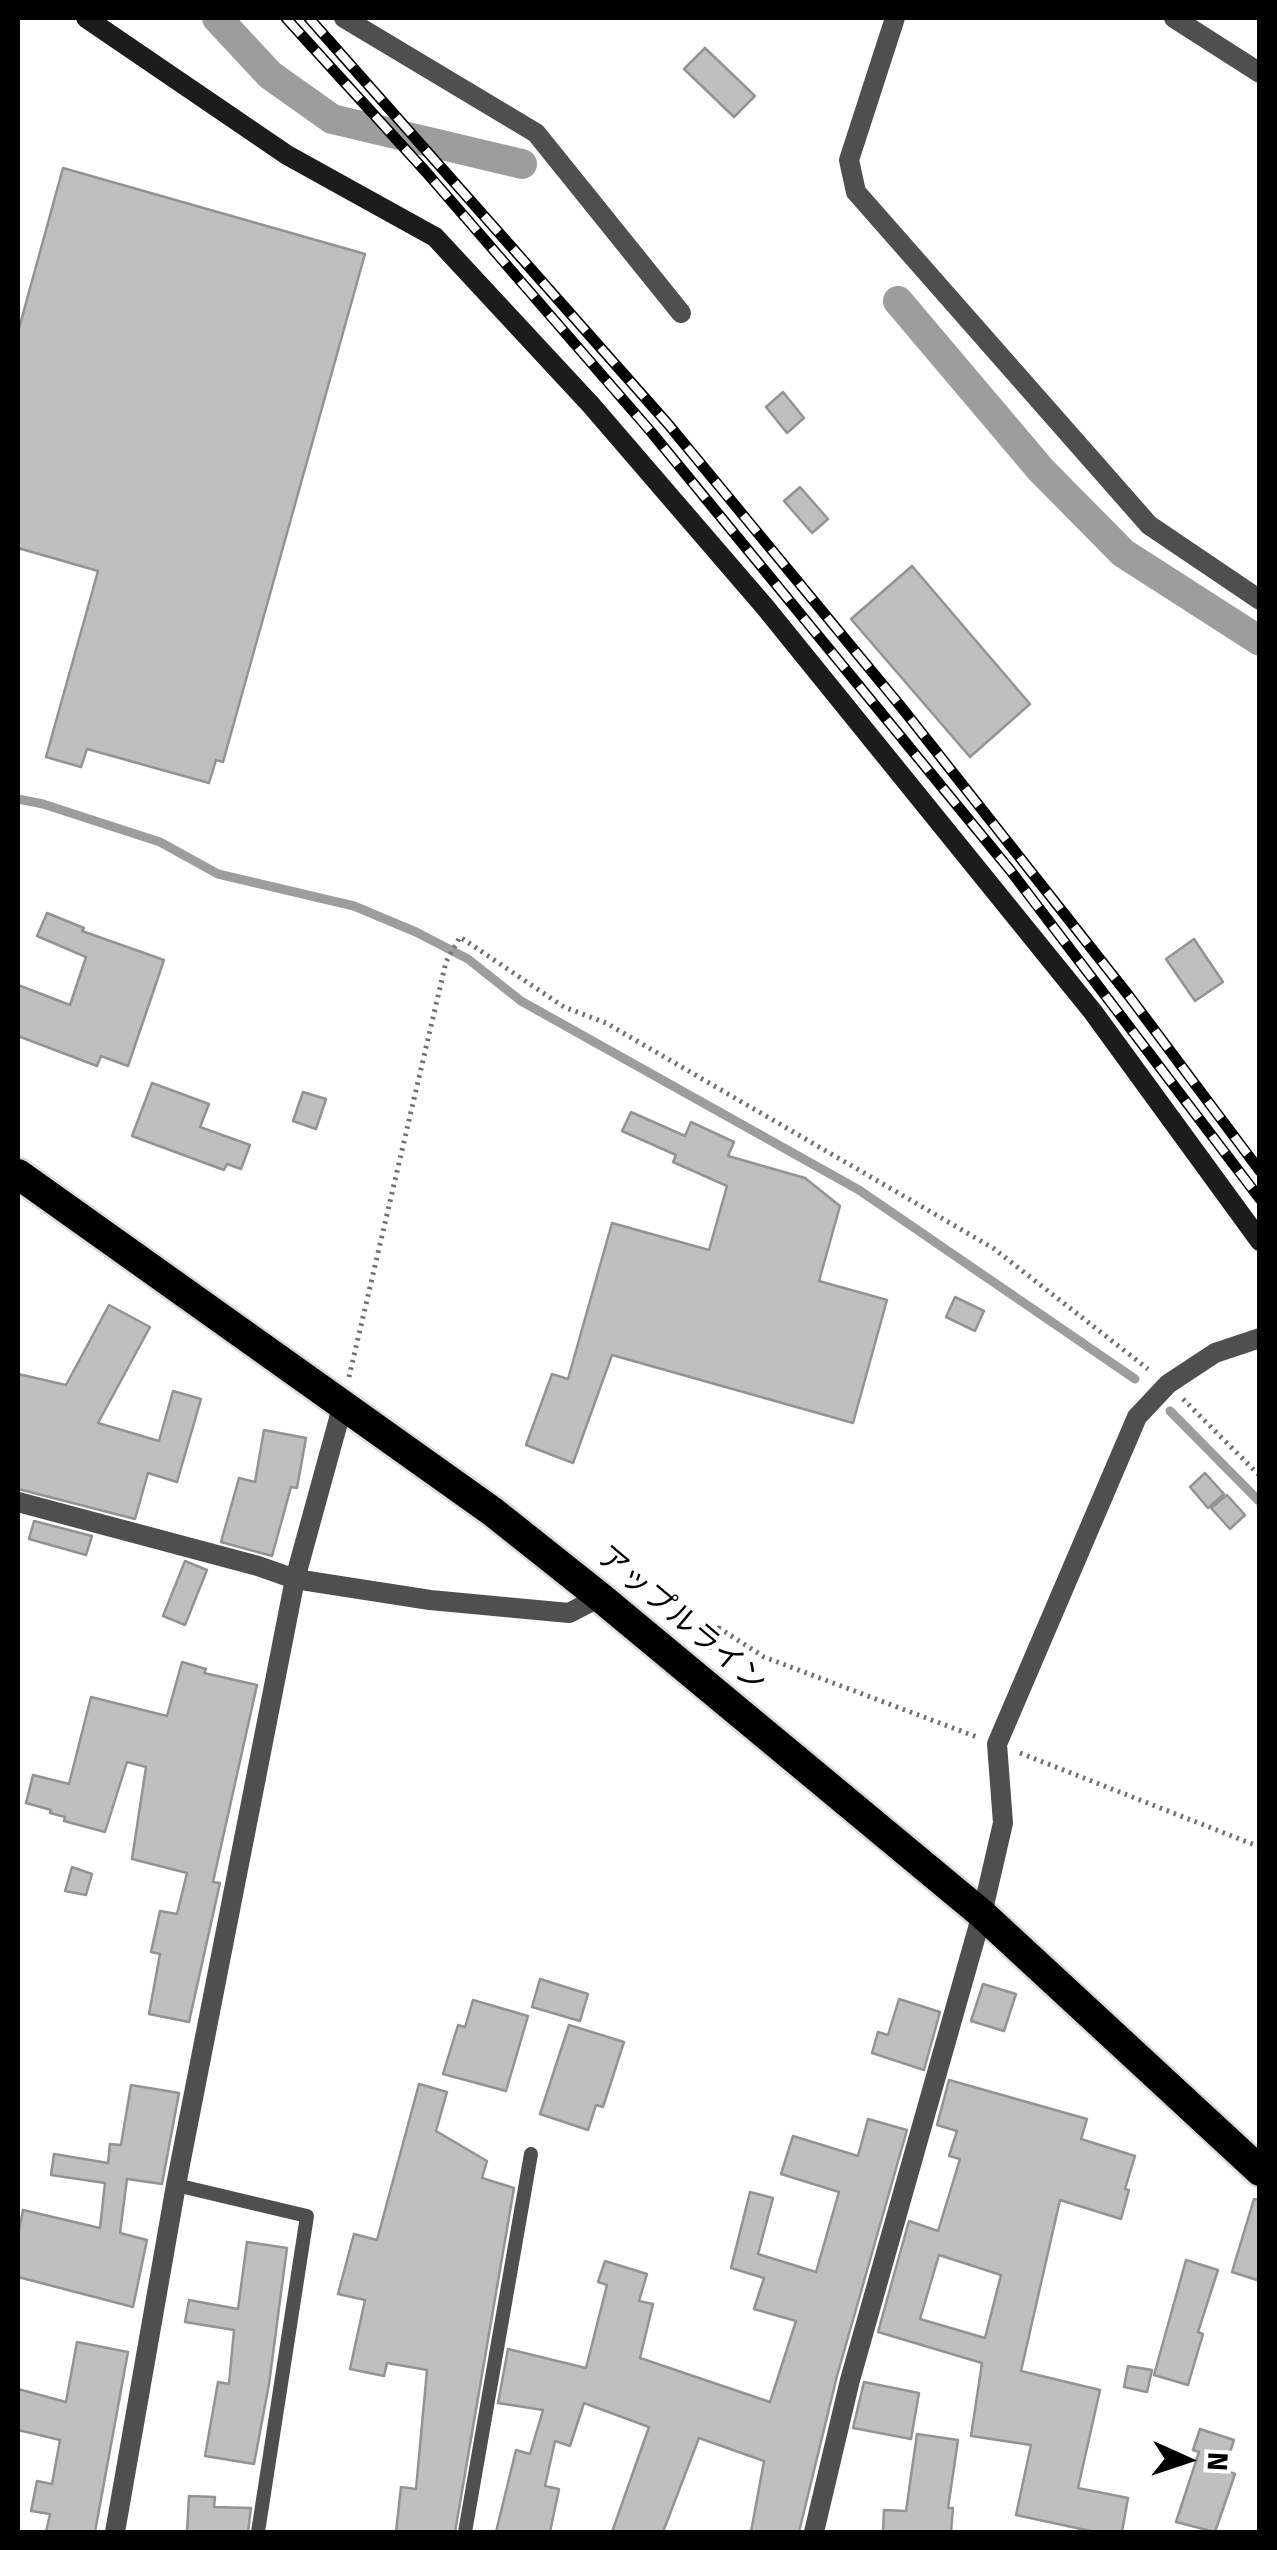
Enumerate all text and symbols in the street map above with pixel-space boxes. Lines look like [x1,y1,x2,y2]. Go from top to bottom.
street label: アップルライン [589,1539,773,1701]
north arrow [1137,2410,1237,2510]
text: N [1200,2451,1234,2472]

